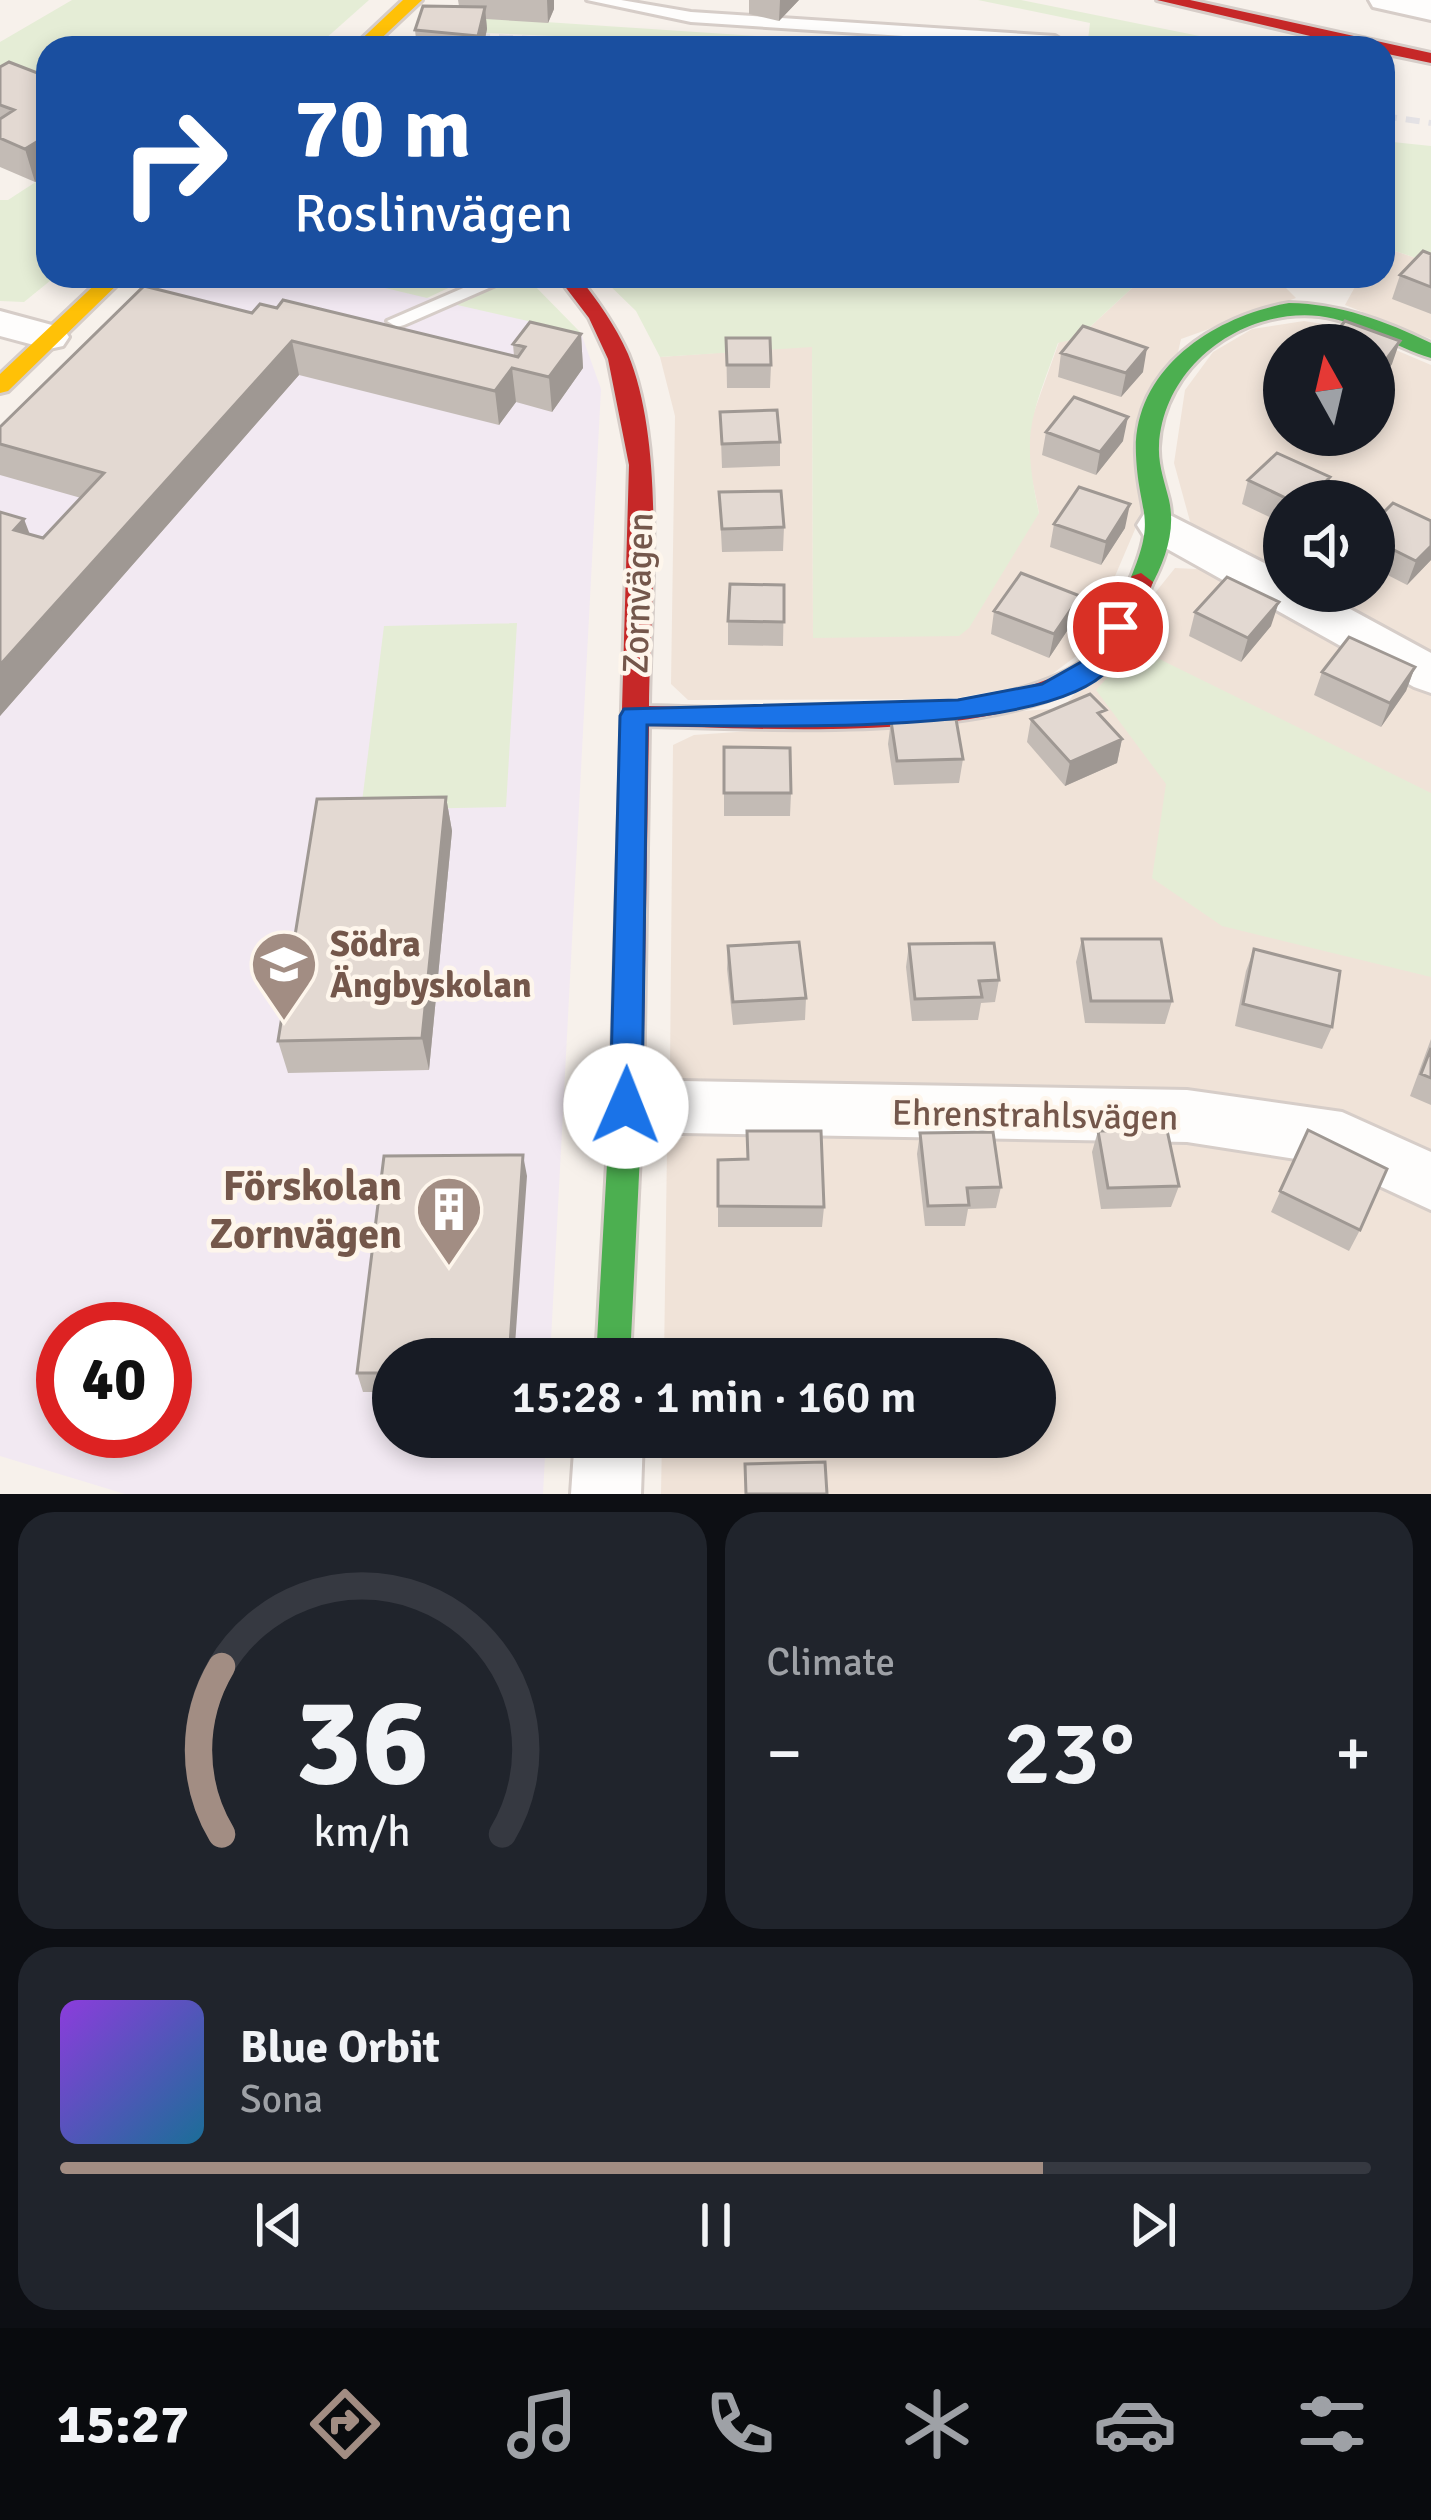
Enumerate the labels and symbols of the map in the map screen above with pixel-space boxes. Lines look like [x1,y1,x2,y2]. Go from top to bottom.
north arrow [1263,324,1395,456]
street label: Zornvägen [613,512,664,675]
pin [1067,576,1169,678]
place label: Södra Ängbyskolan [330,922,532,1008]
school or university icon: Södra Ängbyskolan [249,929,319,1023]
position arrow [563,1043,689,1169]
street label: Ehrenstrahlsvägen [891,1091,1179,1140]
place label: Förskolan Zornvägen [209,1161,402,1260]
building icon: Förskolan Zornvägen [414,1174,484,1268]
speed limit sign: 40 [36,1302,192,1458]

